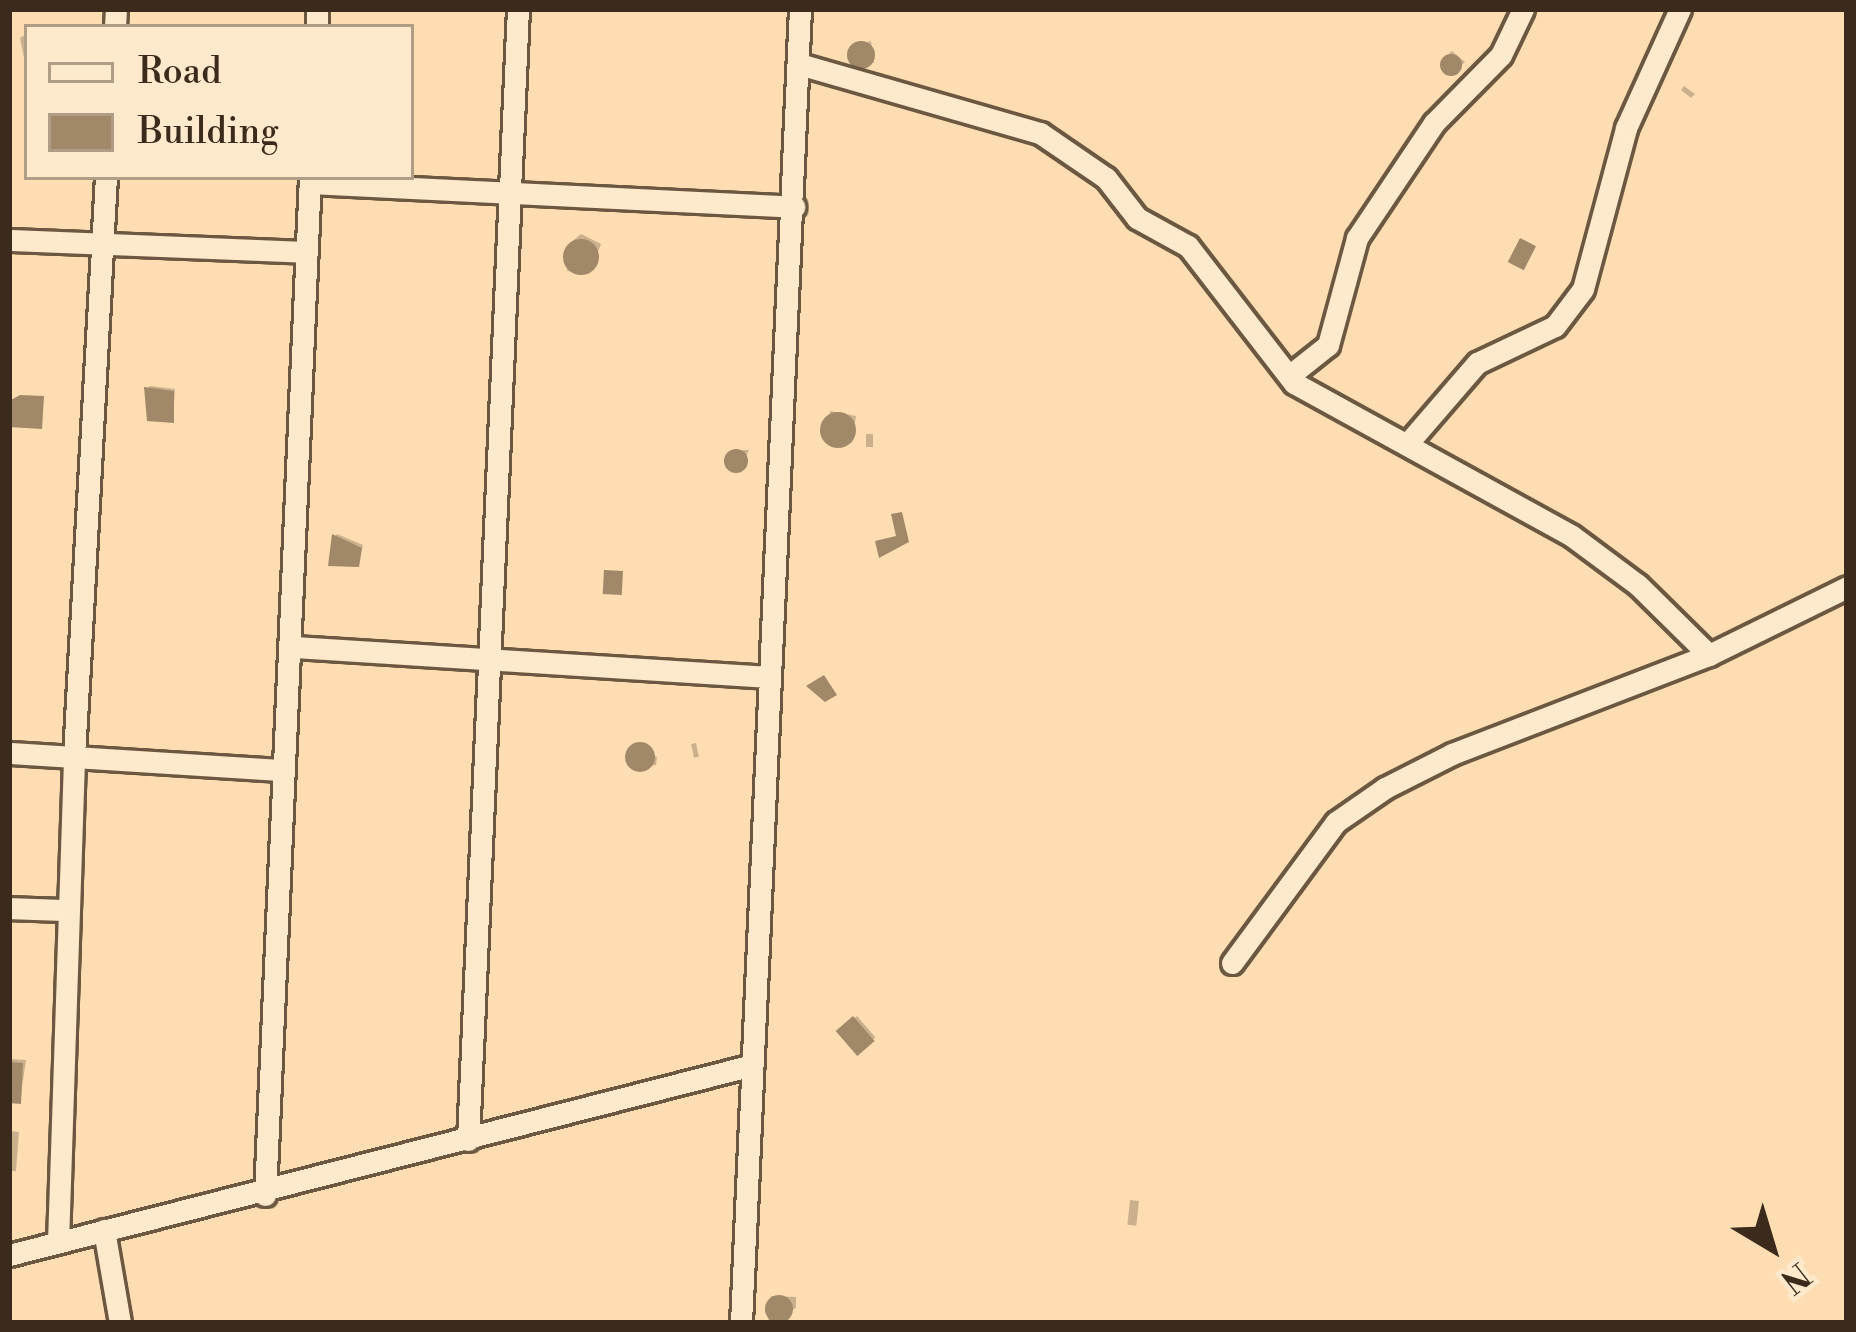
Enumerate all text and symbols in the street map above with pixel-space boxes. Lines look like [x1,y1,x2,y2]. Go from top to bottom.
legend [24,24,414,180]
text: Road [138,50,221,95]
text: Building [138,110,279,155]
north arrow [1712,1188,1832,1308]
text: N [1772,1253,1817,1301]

